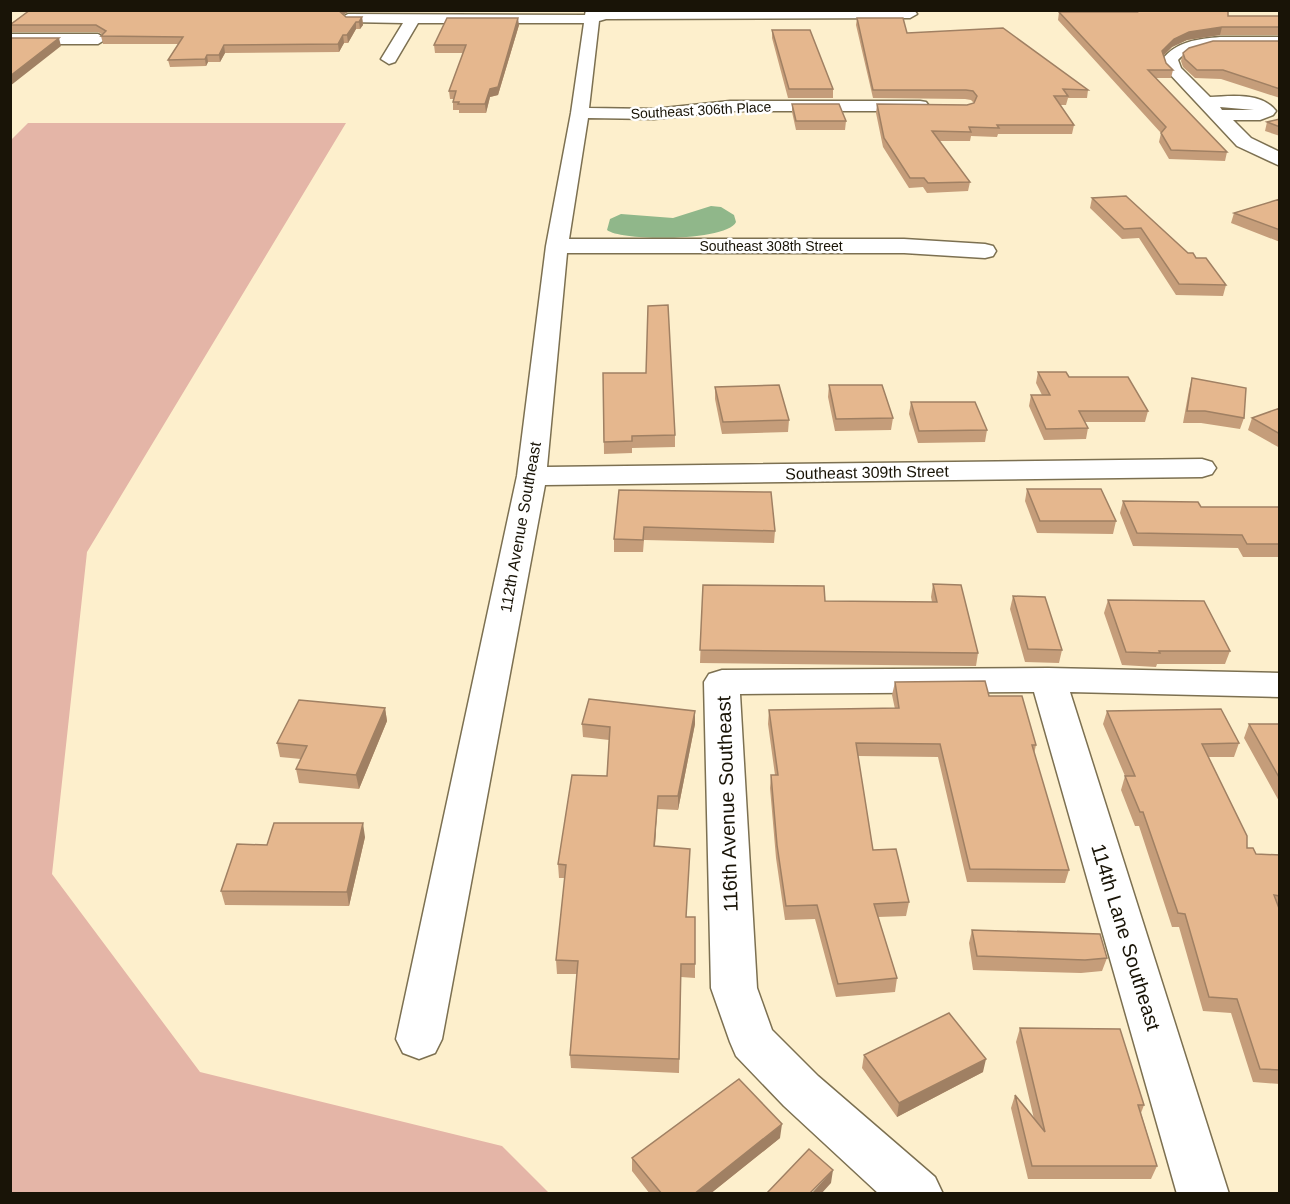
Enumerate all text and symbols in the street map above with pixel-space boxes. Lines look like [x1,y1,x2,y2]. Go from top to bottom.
street label: Southeast 306th Place [630,98,772,122]
street label: Southeast 308th Street [699,238,843,254]
street label: 112th Avenue Southeast [497,440,544,614]
street label: Southeast 309th Street [785,463,950,482]
street label: 116th Avenue Southeast [712,695,742,912]
street label: 114th Lane Southeast [1087,841,1165,1034]

